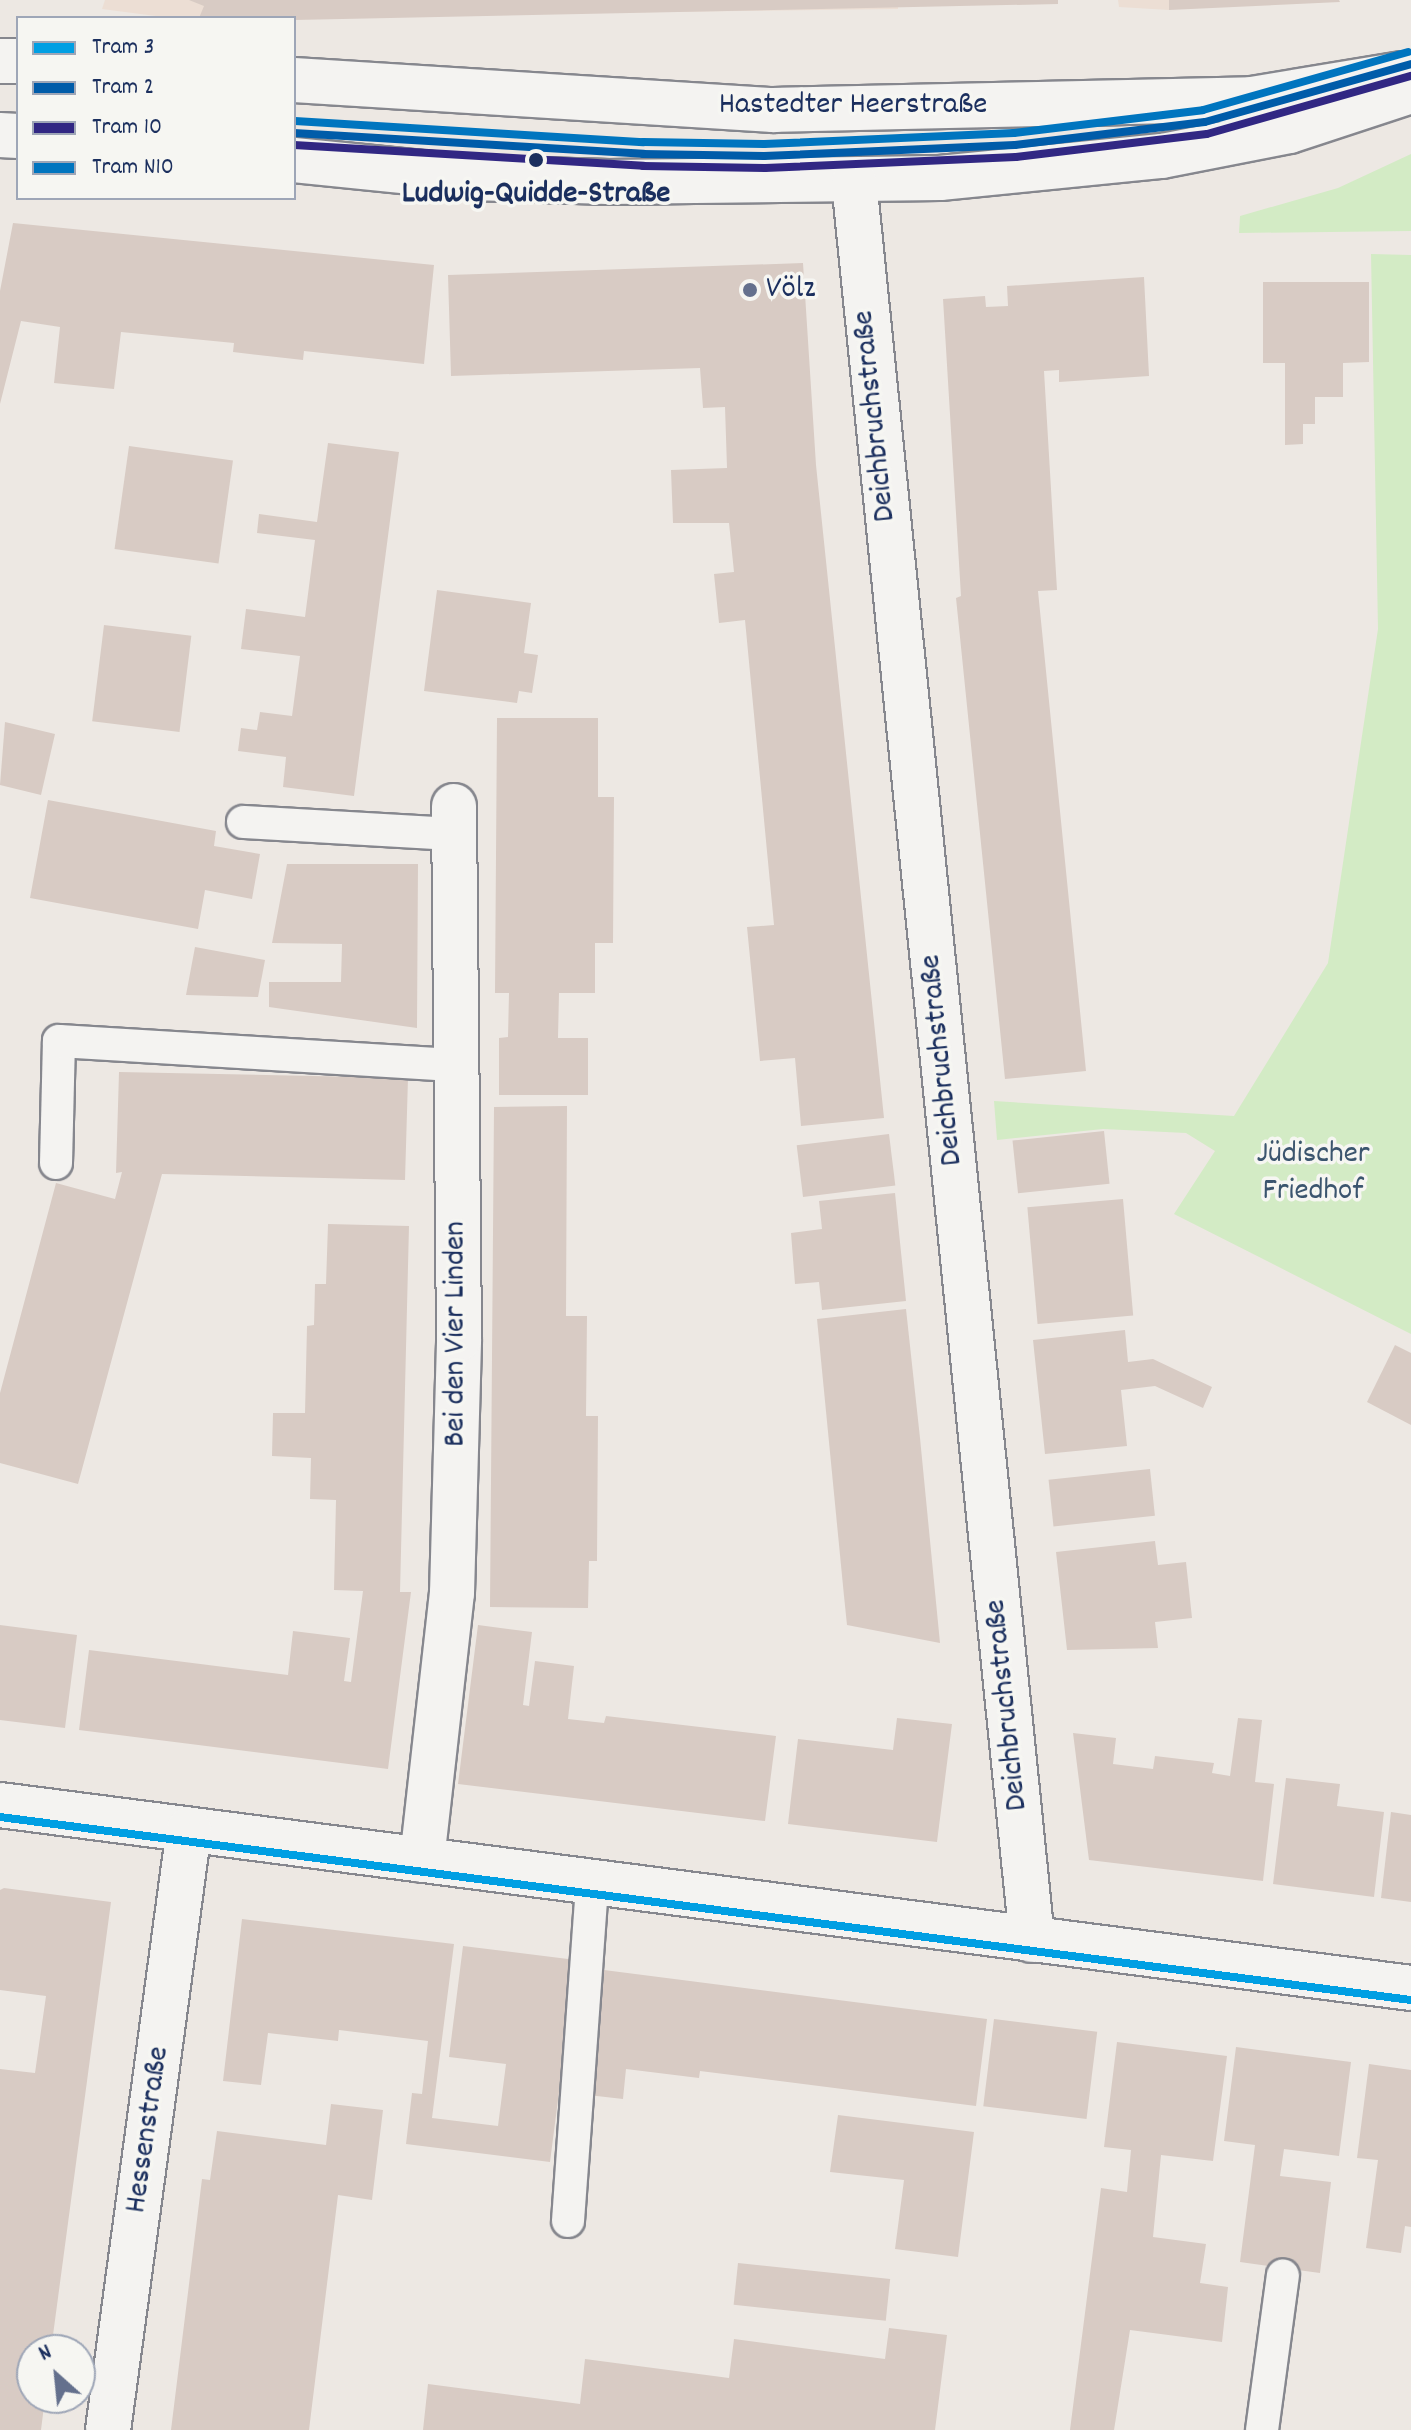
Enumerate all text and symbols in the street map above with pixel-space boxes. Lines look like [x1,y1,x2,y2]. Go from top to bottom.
legend [16,16,296,200]
text: Tram 3 [92,31,154,65]
text: Tram 2 [92,71,154,105]
street label: Hastedter Heerstraße [719,87,987,125]
text: Tram 10 [92,111,162,145]
marker: Ludwig-Quidde-Straße [524,148,548,172]
text: Tram N10 [92,151,174,185]
place label: Ludwig-Quidde-Straße [402,176,670,214]
place label: Völz [766,271,815,309]
marker: Völz [741,281,759,299]
street label: Deichbruchstraße [846,308,906,524]
street label: Deichbruchstraße [913,952,973,1168]
park label: Jüdischer Friedhof [1256,1137,1370,1212]
street label: Bei den Vier Linden [438,1221,476,1447]
street label: Deichbruchstraße [978,1597,1038,1813]
street label: Hessenstraße [118,2044,180,2216]
north arrow [16,2334,96,2414]
text: N [34,2338,58,2370]

